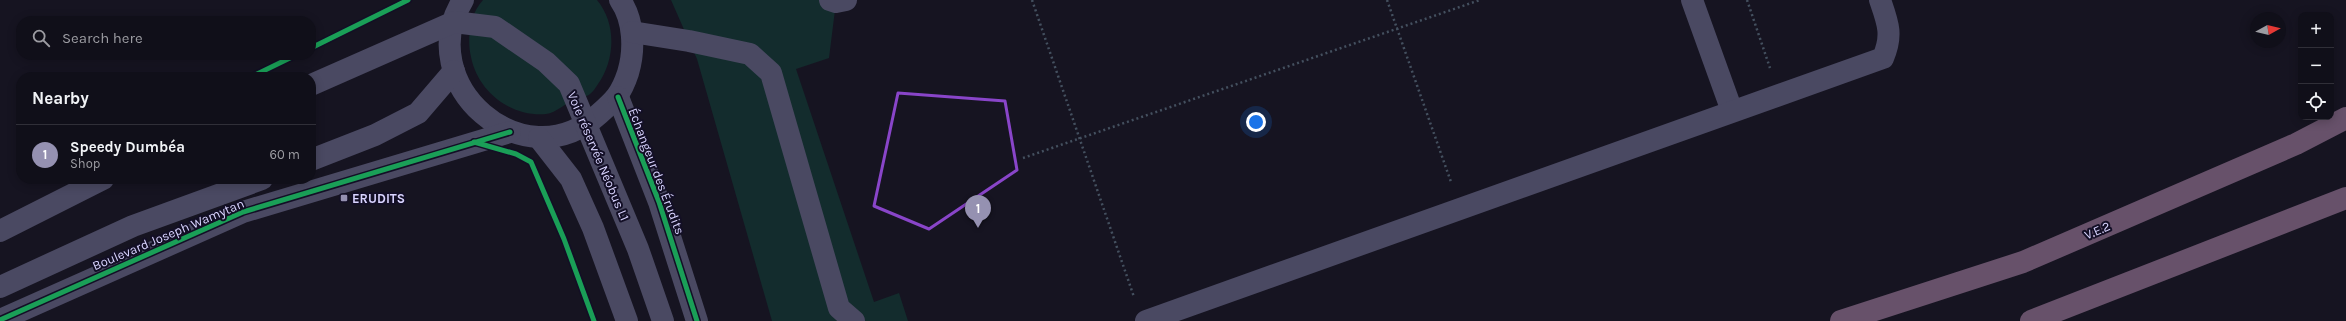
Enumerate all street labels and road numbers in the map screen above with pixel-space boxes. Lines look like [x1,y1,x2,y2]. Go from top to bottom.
street label: Voie réservée Néobus L1 [565,89,633,223]
street label: Échangeur des Érudits [626,105,689,237]
street label: Boulevard Joseph Wamytan [90,196,246,273]
street label: V.E.2 [2082,218,2112,243]

